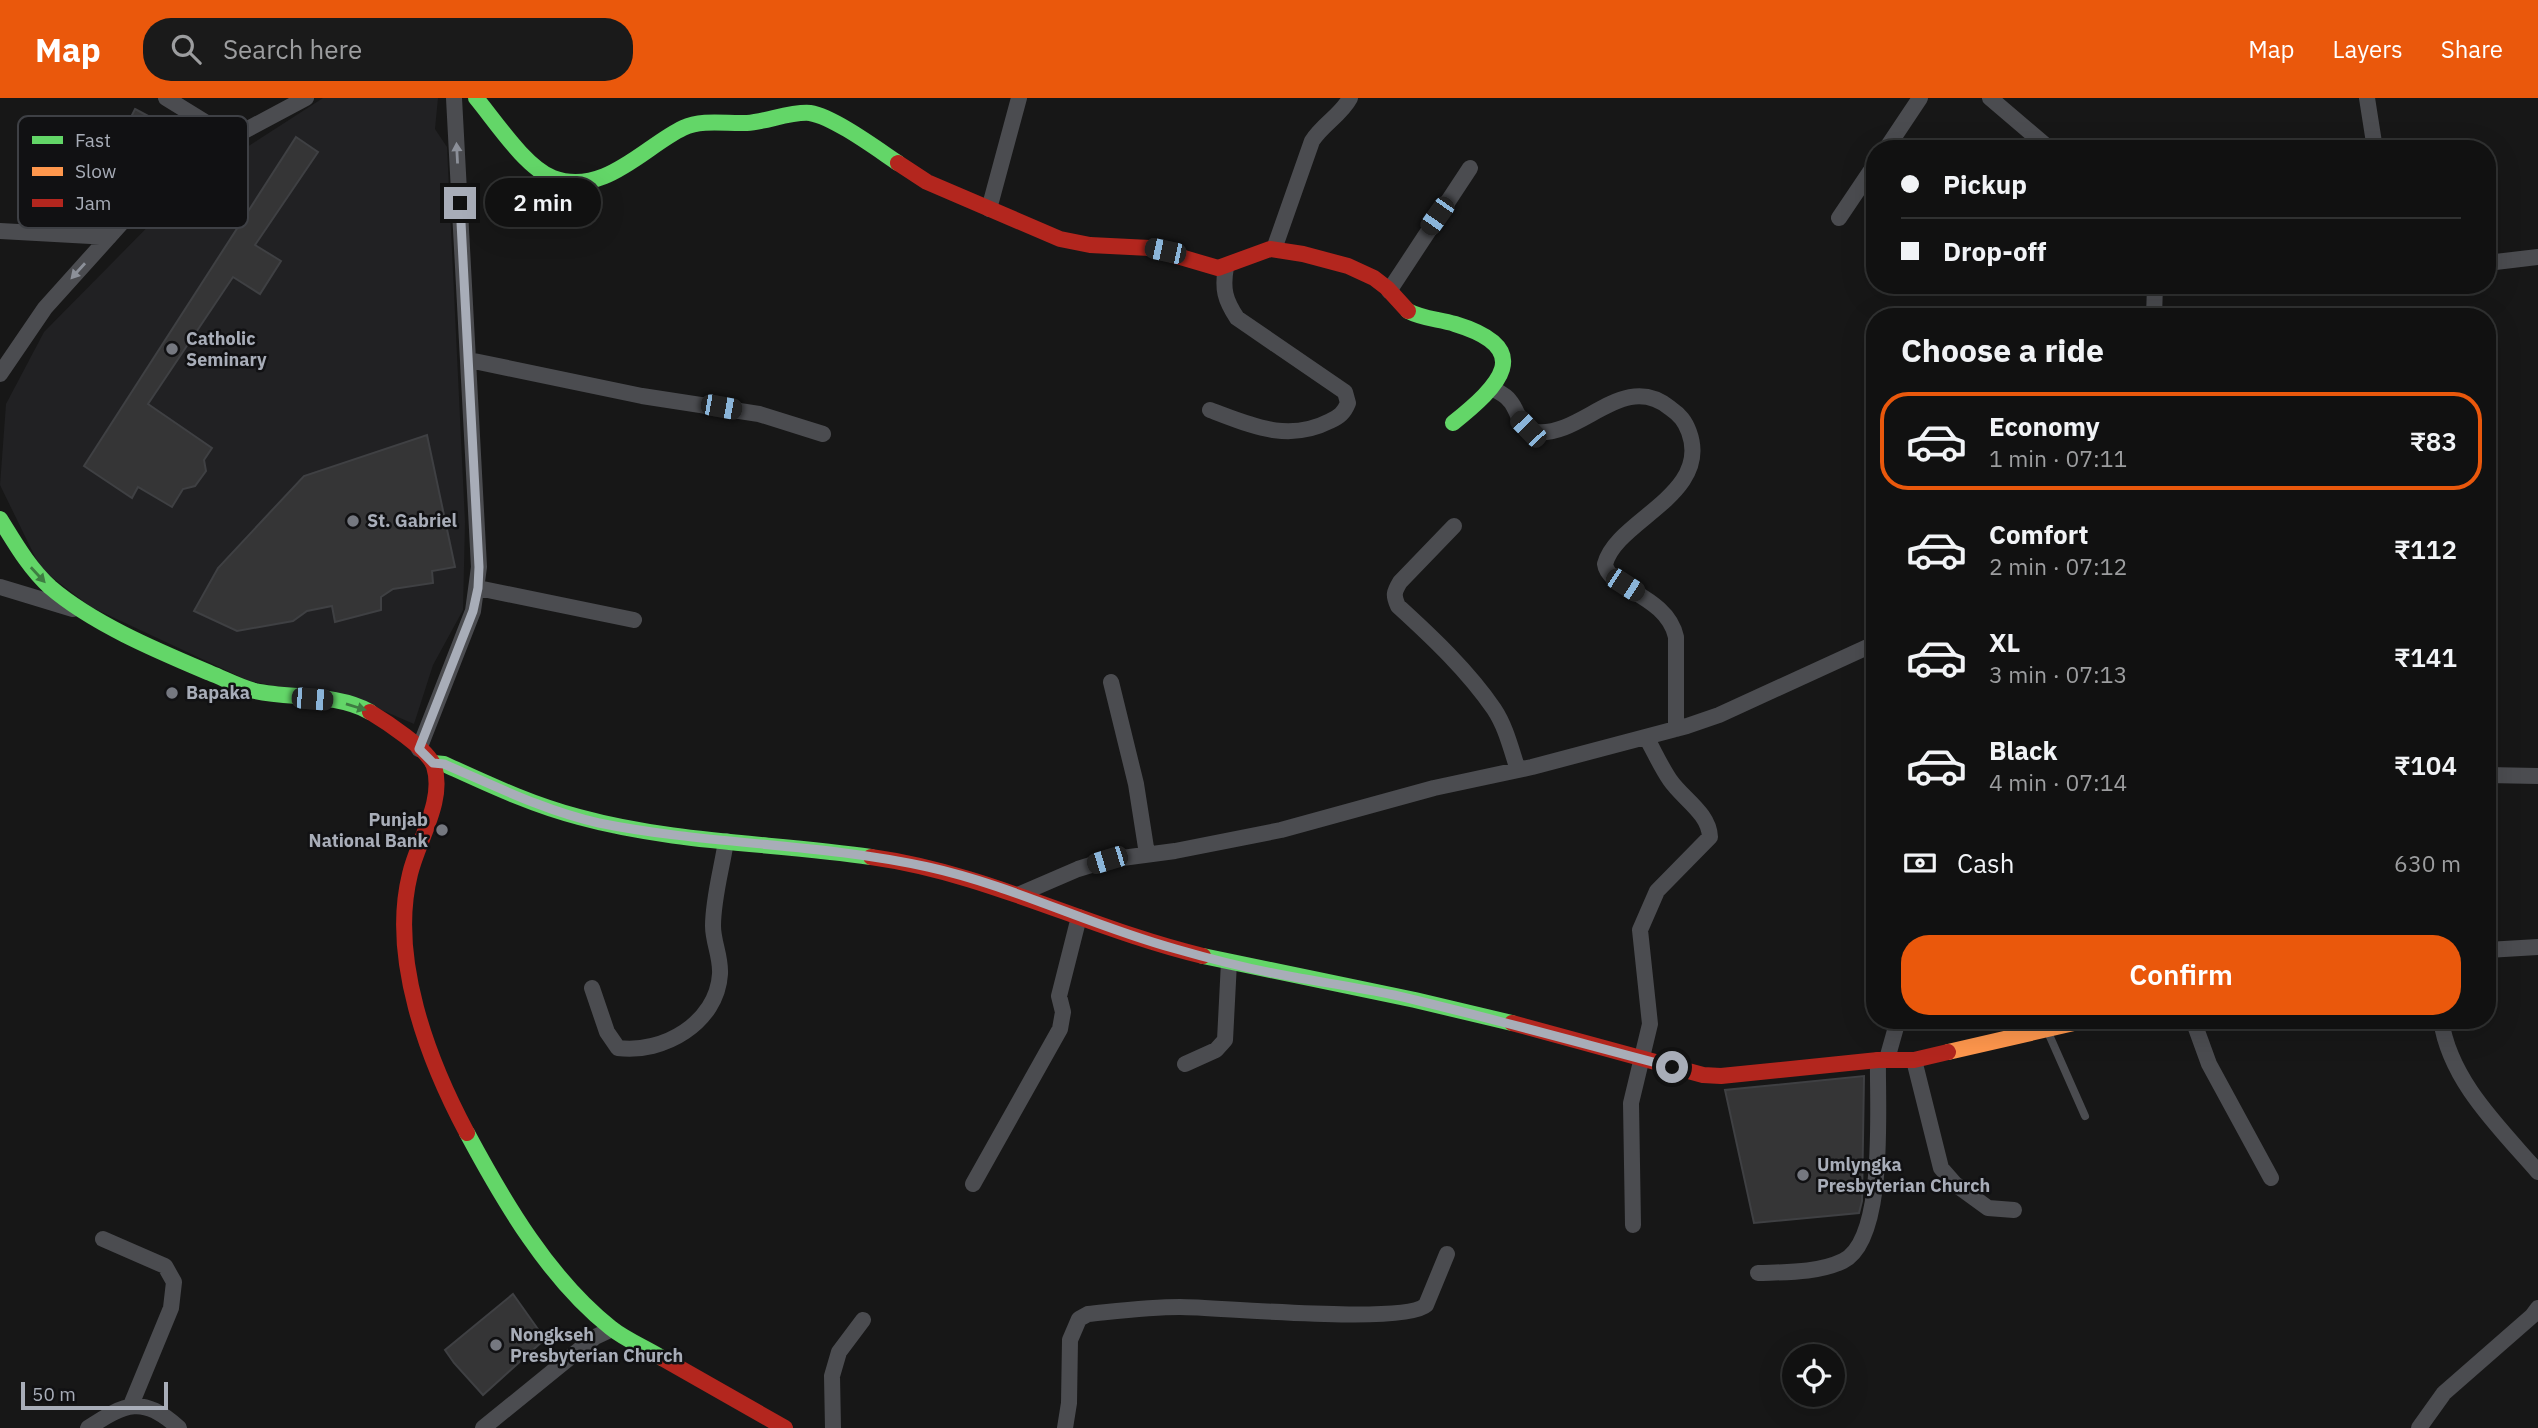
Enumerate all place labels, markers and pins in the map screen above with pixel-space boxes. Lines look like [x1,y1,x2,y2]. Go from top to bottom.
place label: Catholic Seminary [186,327,267,371]
marker: Catholic Seminary [164,341,180,357]
place label: St. Gabriel [367,509,458,532]
marker: St. Gabriel [345,513,361,529]
place label: Bapaka [186,681,250,704]
marker: Bapaka [164,685,180,701]
place label: Punjab National Bank [309,808,429,852]
marker: Punjab National Bank [434,822,450,838]
place label: Umlyngka Presbyterian Church [1817,1153,1990,1197]
marker: Umlyngka Presbyterian Church [1795,1167,1811,1183]
place label: Nongkseh Presbyterian Church [510,1323,683,1367]
marker: Nongkseh Presbyterian Church [488,1337,504,1353]

